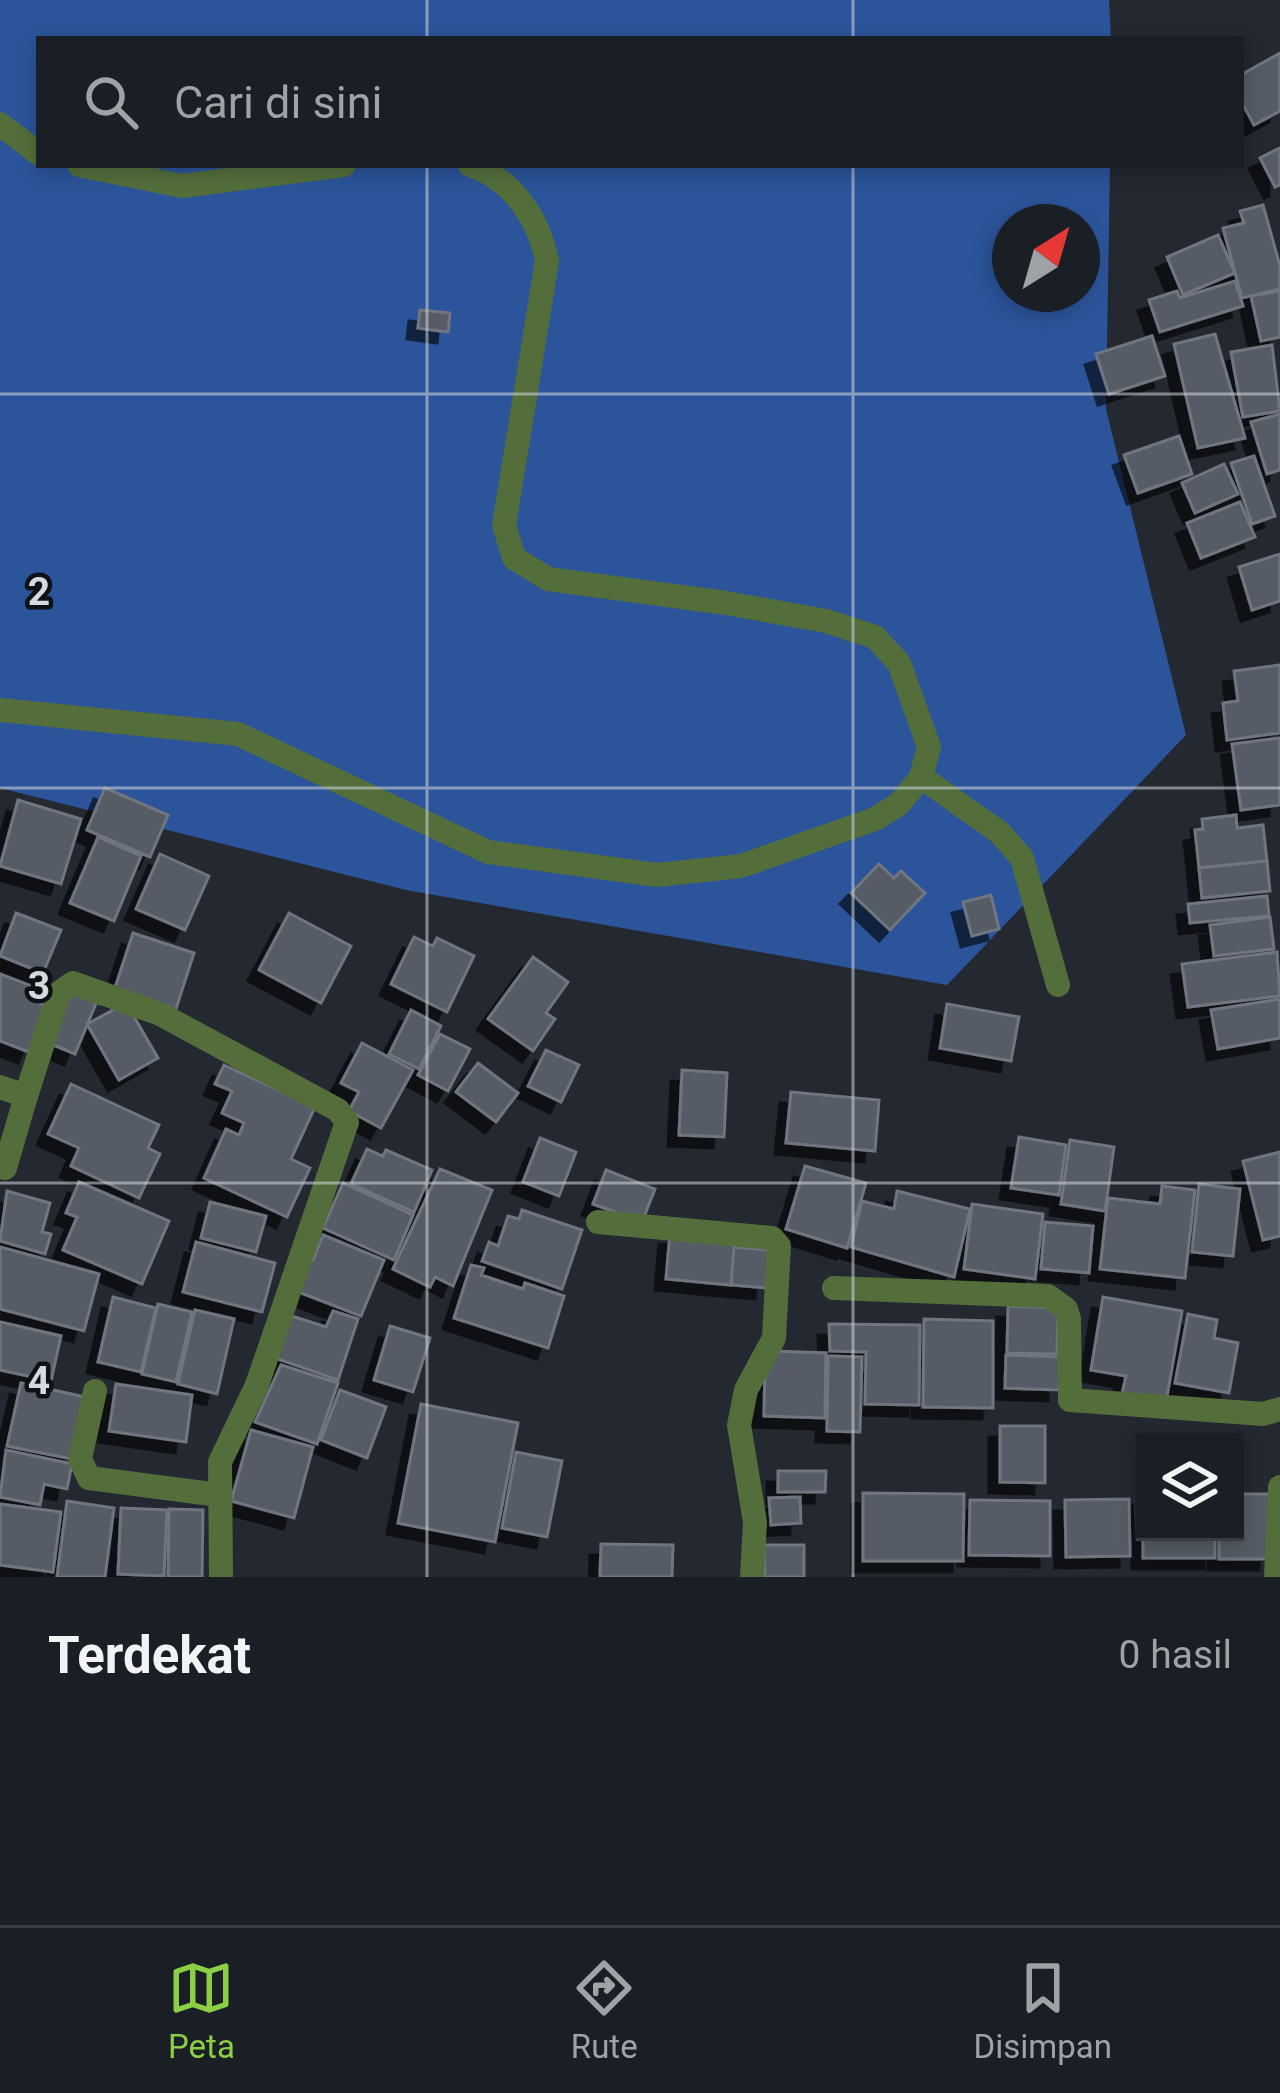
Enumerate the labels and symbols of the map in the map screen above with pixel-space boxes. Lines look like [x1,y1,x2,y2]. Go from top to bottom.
north arrow [992,204,1100,312]
text: 2 [28,569,50,615]
text: 3 [28,963,50,1009]
text: 4 [28,1358,50,1404]

